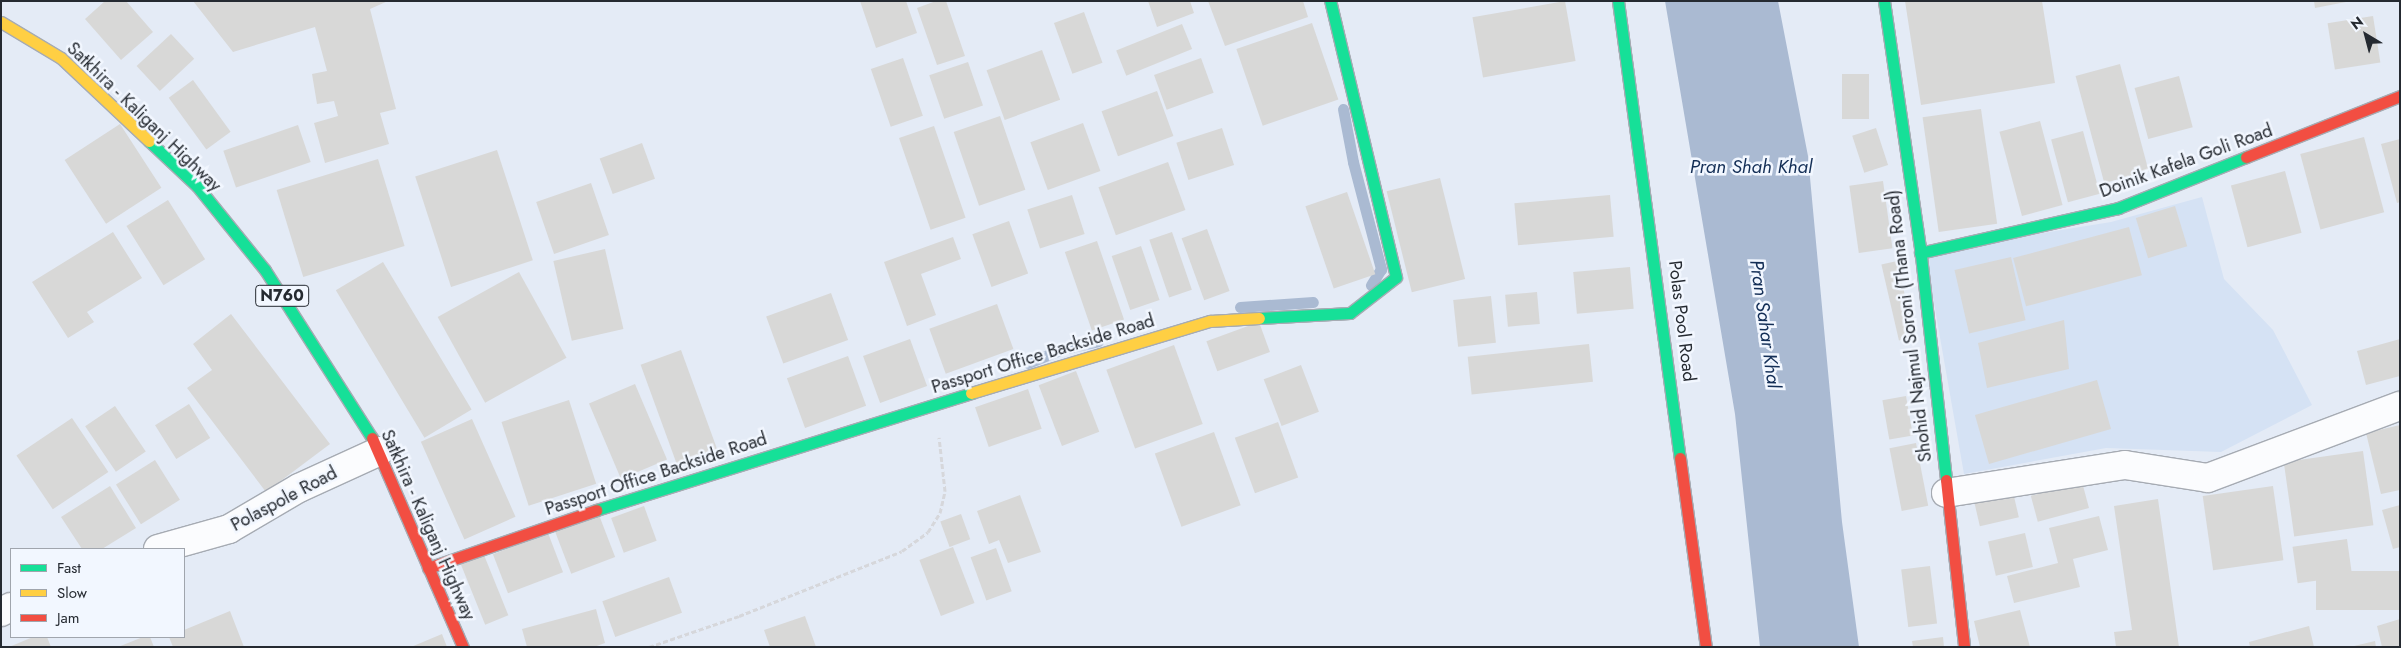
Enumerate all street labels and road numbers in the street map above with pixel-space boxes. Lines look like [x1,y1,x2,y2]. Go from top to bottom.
street label: Satkhira - Kaliganj Highway [62,38,226,196]
street label: Doinik Kafela Goli Road [2097,120,2275,202]
street label: Shohid Najmul Soroni (Thana Road) [1882,189,1936,463]
street label: Polas Pool Road [1664,259,1700,383]
road number: N760 [254,282,310,310]
street label: Passport Office Backside Road [929,310,1157,398]
street label: Satkhira - Kaliganj Highway [376,426,480,624]
street label: Passport Office Backside Road [542,428,770,520]
street label: Polaspole Road [227,462,341,536]

